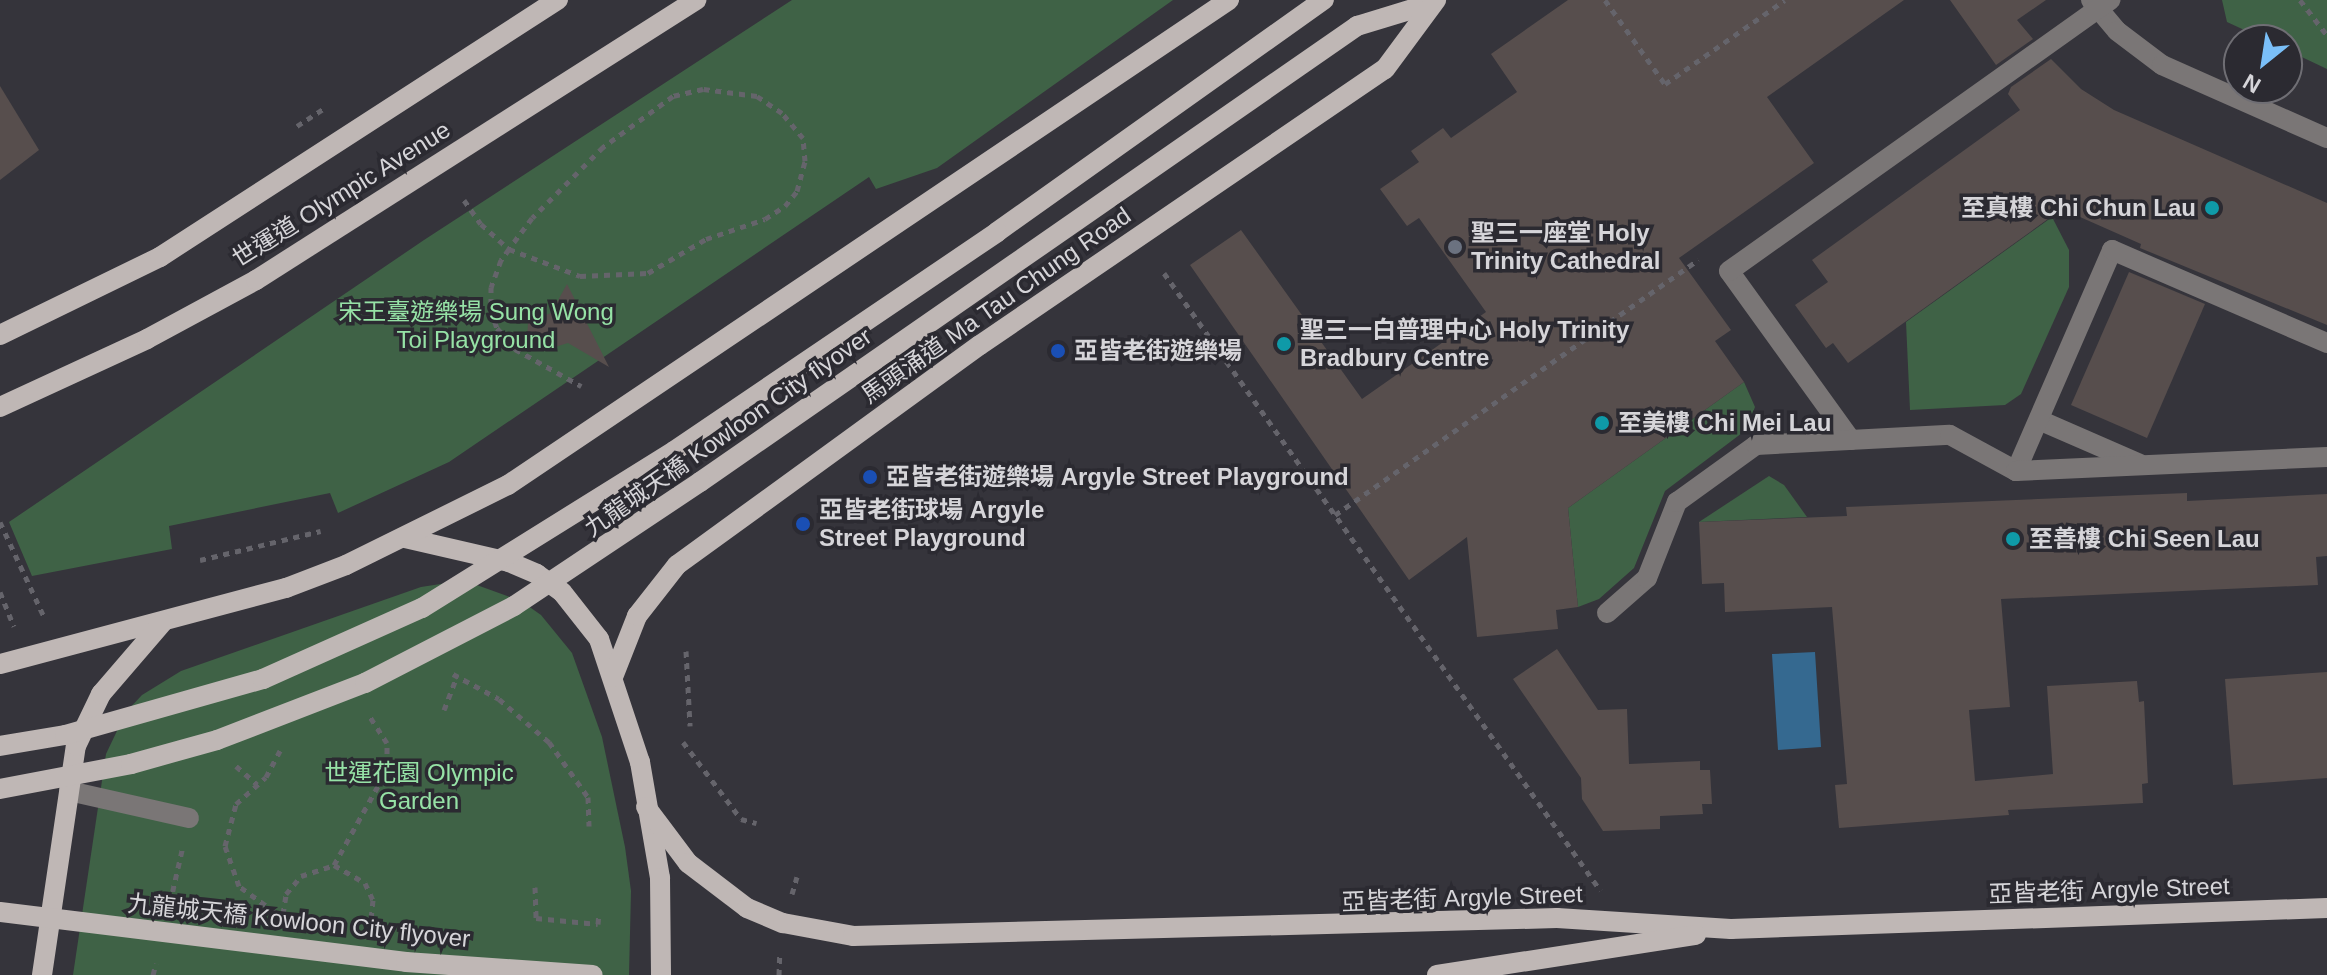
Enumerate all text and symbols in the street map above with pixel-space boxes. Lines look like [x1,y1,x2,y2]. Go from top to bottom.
north arrow [2223,24,2303,104]
text: N [2239,69,2265,98]
street label: 世運道 Olympic Avenue [226,115,456,273]
place label: 至真樓 Chi Chun Lau [1961,194,2196,222]
marker: 至真樓 Chi Chun Lau [2203,199,2221,217]
street label: 馬頭涌道 Ma Tau Chung Road [856,201,1136,409]
place label: 聖三一座堂 Holy Trinity Cathedral [1471,219,1660,275]
marker: 聖三一座堂 Holy Trinity Cathedral [1446,238,1464,256]
park label: 宋王臺遊樂場 Sung Wong Toi Playground [338,298,614,354]
place label: 聖三一白普理中心 Holy Trinity Bradbury Centre [1300,316,1629,372]
street label: 九龍城天橋 Kowloon City flyover [579,322,877,542]
marker: 聖三一白普理中心 Holy Trinity Bradbury Centre [1275,335,1293,353]
place label: 亞皆老街遊樂場 [1074,337,1242,365]
marker: 亞皆老街遊樂場 [1049,342,1067,360]
place label: 至美樓 Chi Mei Lau [1618,409,1831,437]
marker: 至美樓 Chi Mei Lau [1593,414,1611,432]
place label: 亞皆老街遊樂場 Argyle Street Playground [886,463,1349,491]
marker: 亞皆老街遊樂場 Argyle Street Playground [861,468,879,486]
place label: 亞皆老街球場 Argyle Street Playground [819,496,1044,552]
marker: 亞皆老街球場 Argyle Street Playground [794,515,812,533]
place label: 至善樓 Chi Seen Lau [2029,525,2260,553]
marker: 至善樓 Chi Seen Lau [2004,530,2022,548]
park label: 世運花園 Olympic Garden [324,759,514,815]
street label: 亞皆老街 Argyle Street [1988,871,2230,909]
street label: 亞皆老街 Argyle Street [1341,879,1583,917]
street label: 九龍城天橋 Kowloon City flyover [126,889,472,953]

